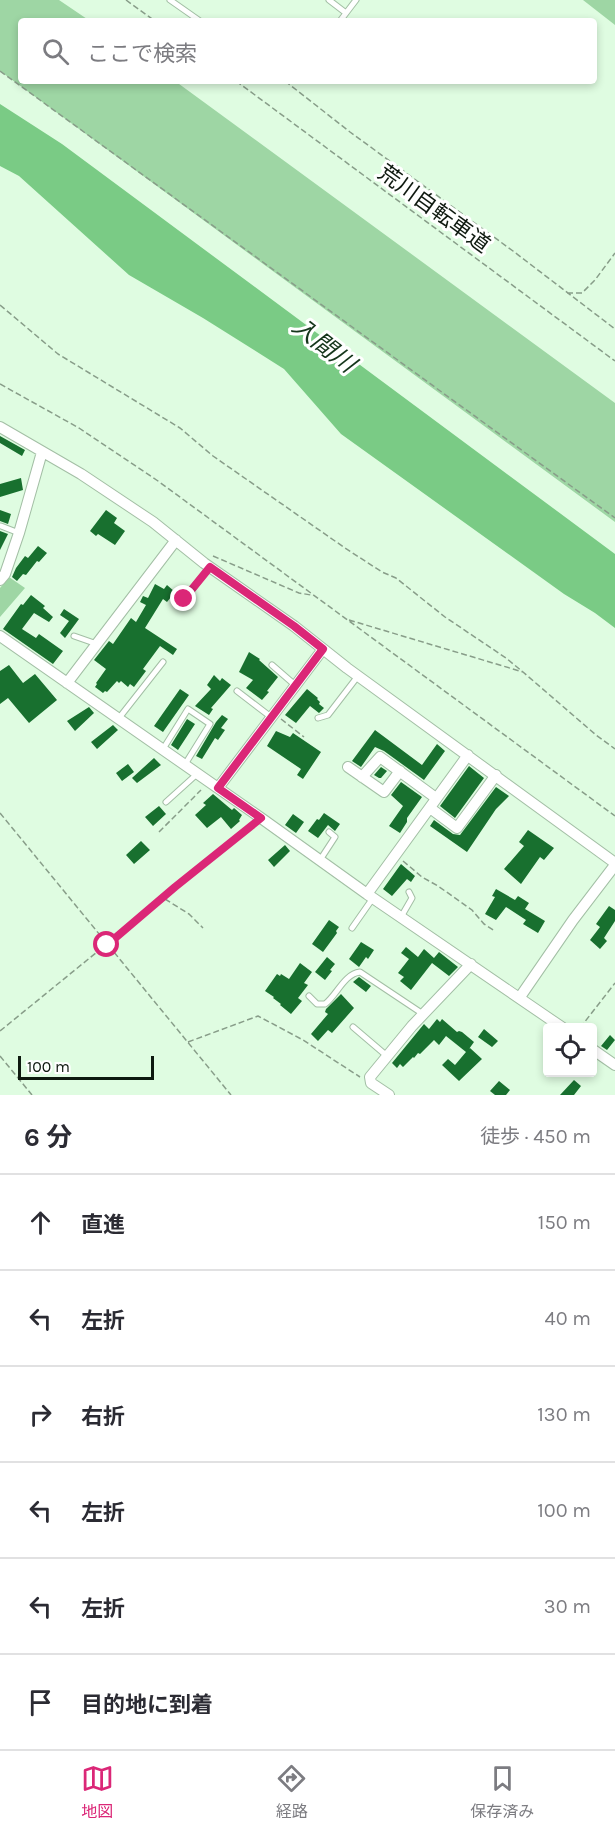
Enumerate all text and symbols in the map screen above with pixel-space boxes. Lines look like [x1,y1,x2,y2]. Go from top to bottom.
search box [18,18,597,84]
icon: search [39,35,72,68]
text: ここで検索 [87,41,197,67]
street label: 荒川自転車道 [373,160,495,258]
water label: 入間川 [287,312,363,380]
route end [170,585,196,611]
route start [93,931,119,957]
map controls [543,1023,597,1077]
button: locate [543,1023,597,1077]
scale bar [18,1053,154,1080]
text: 100 m [27,1057,70,1076]
text: 6 分 [24,1122,72,1153]
text: 徒歩 · 450 m [480,1125,591,1148]
icon: ahead [24,1206,57,1239]
text: 150 m [538,1211,591,1234]
text: 直進 [81,1212,125,1238]
icon: left [24,1302,57,1335]
text: 40 m [545,1307,591,1330]
text: 左折 [81,1308,125,1334]
icon: right [24,1398,57,1431]
text: 130 m [537,1403,591,1426]
text: 右折 [81,1404,125,1430]
icon: left [24,1494,57,1527]
text: 100 m [537,1499,591,1522]
text: 左折 [81,1500,125,1526]
icon: left [24,1590,57,1623]
text: 30 m [544,1595,591,1618]
text: 左折 [81,1596,125,1622]
icon: arrive [24,1686,57,1719]
text: 目的地に到着 [81,1692,213,1718]
tab: 地図 [81,1762,114,1822]
tab: 経路 [275,1762,308,1822]
tab: 保存済み [470,1762,534,1822]

